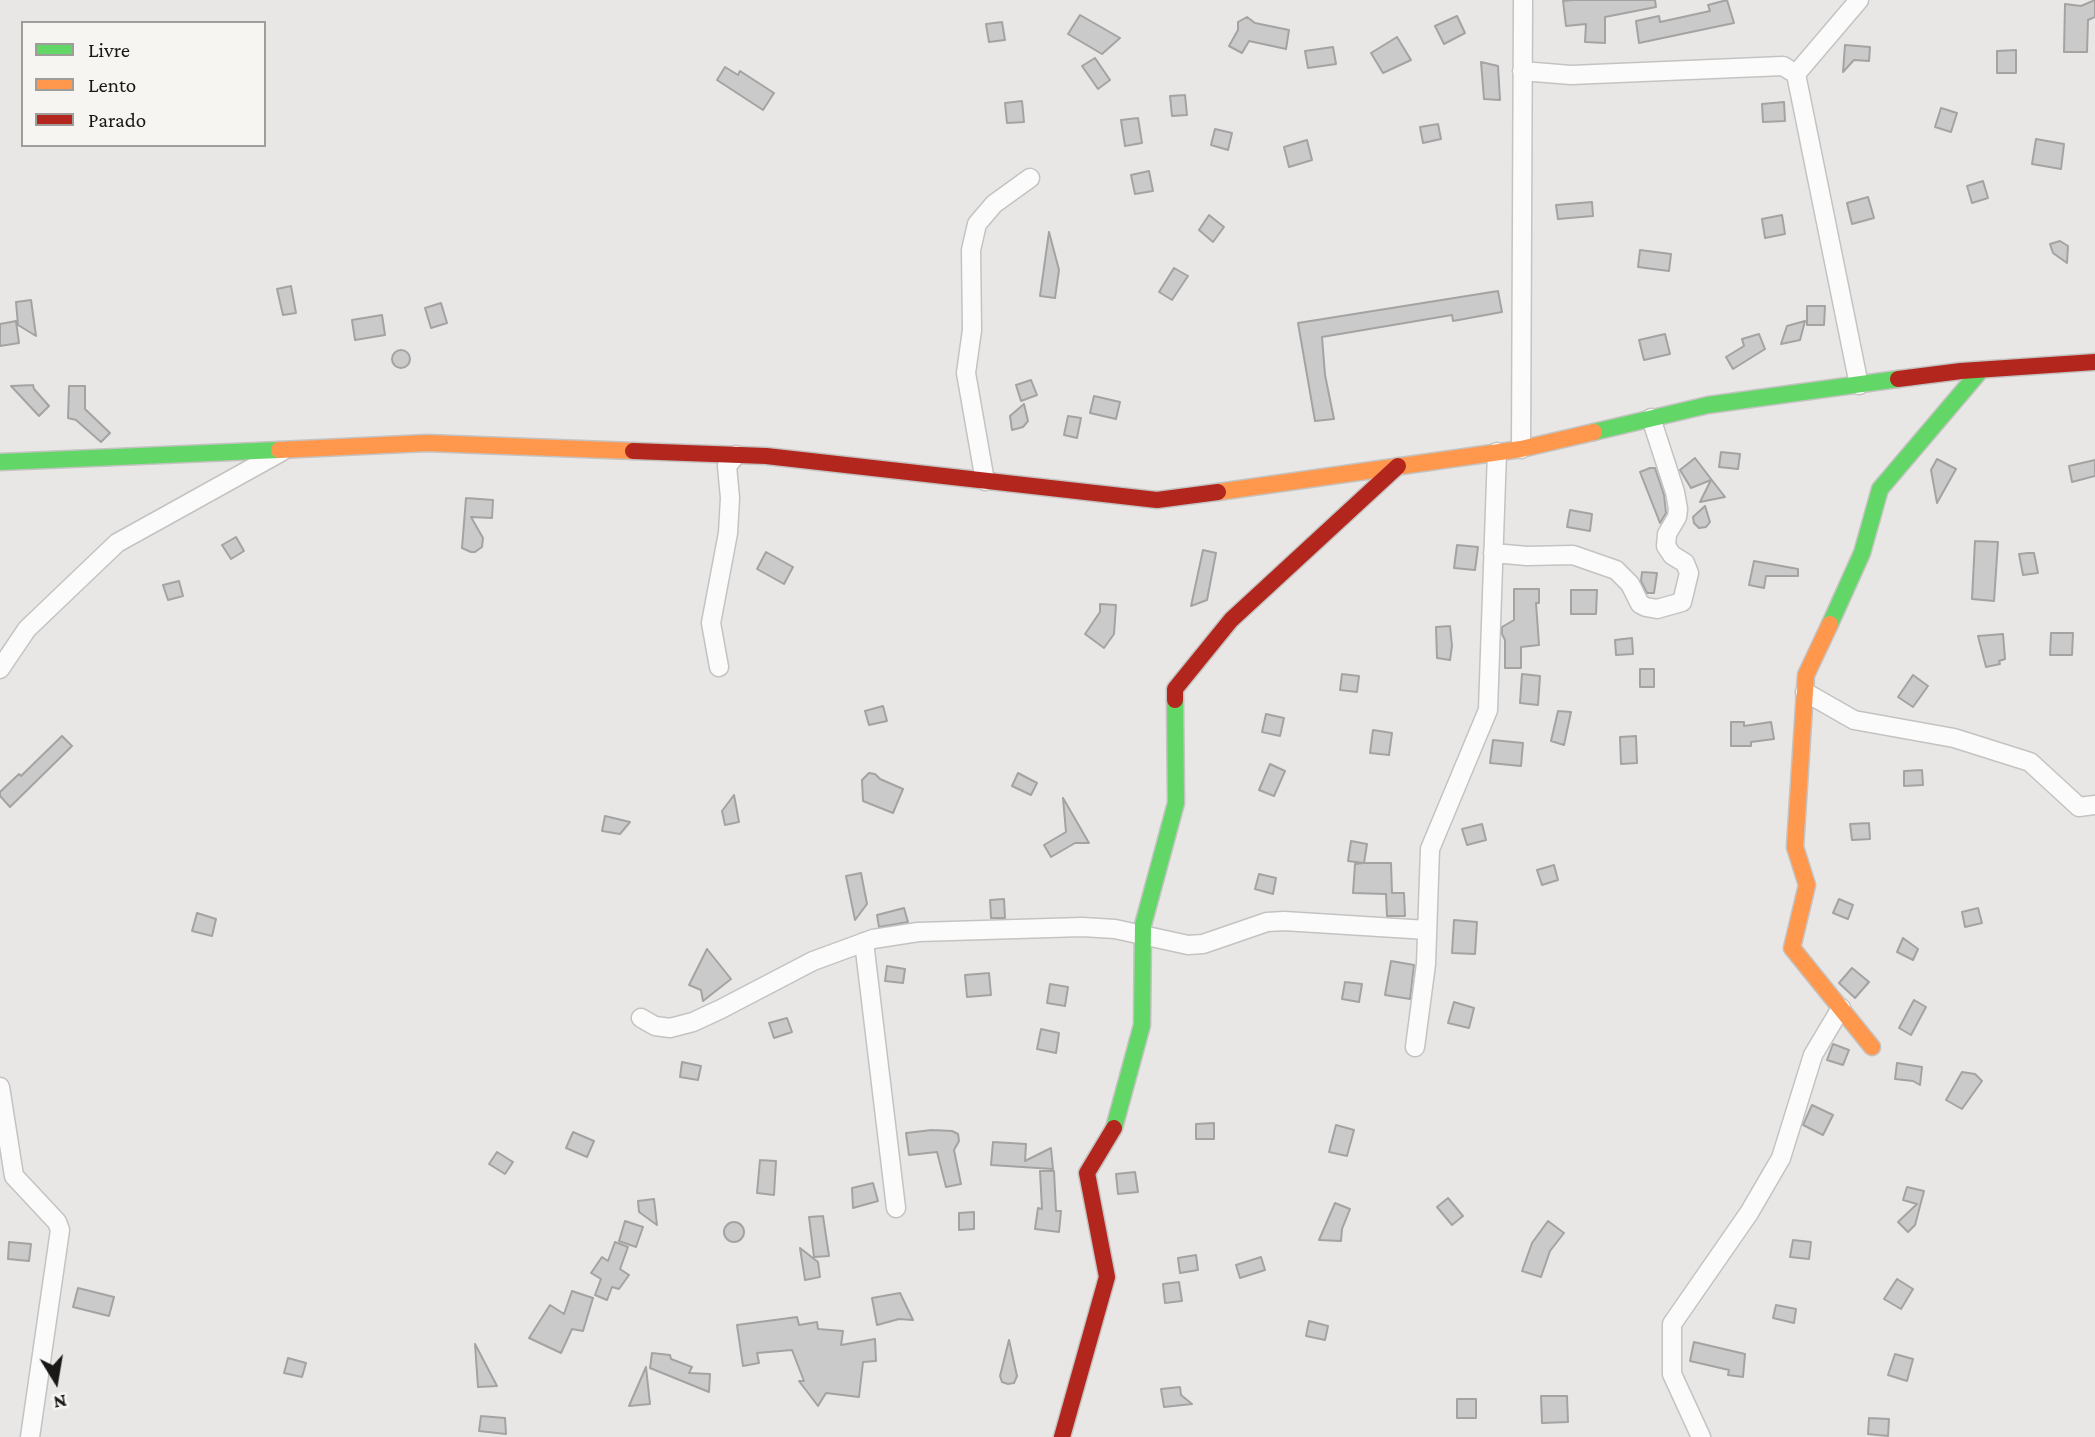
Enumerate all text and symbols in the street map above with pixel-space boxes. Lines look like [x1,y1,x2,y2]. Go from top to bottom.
legend [21,21,266,147]
text: Livre [88,38,130,62]
text: Lento [88,73,136,97]
text: Parado [88,108,146,132]
north arrow [21,1346,91,1416]
text: N [52,1391,68,1414]

